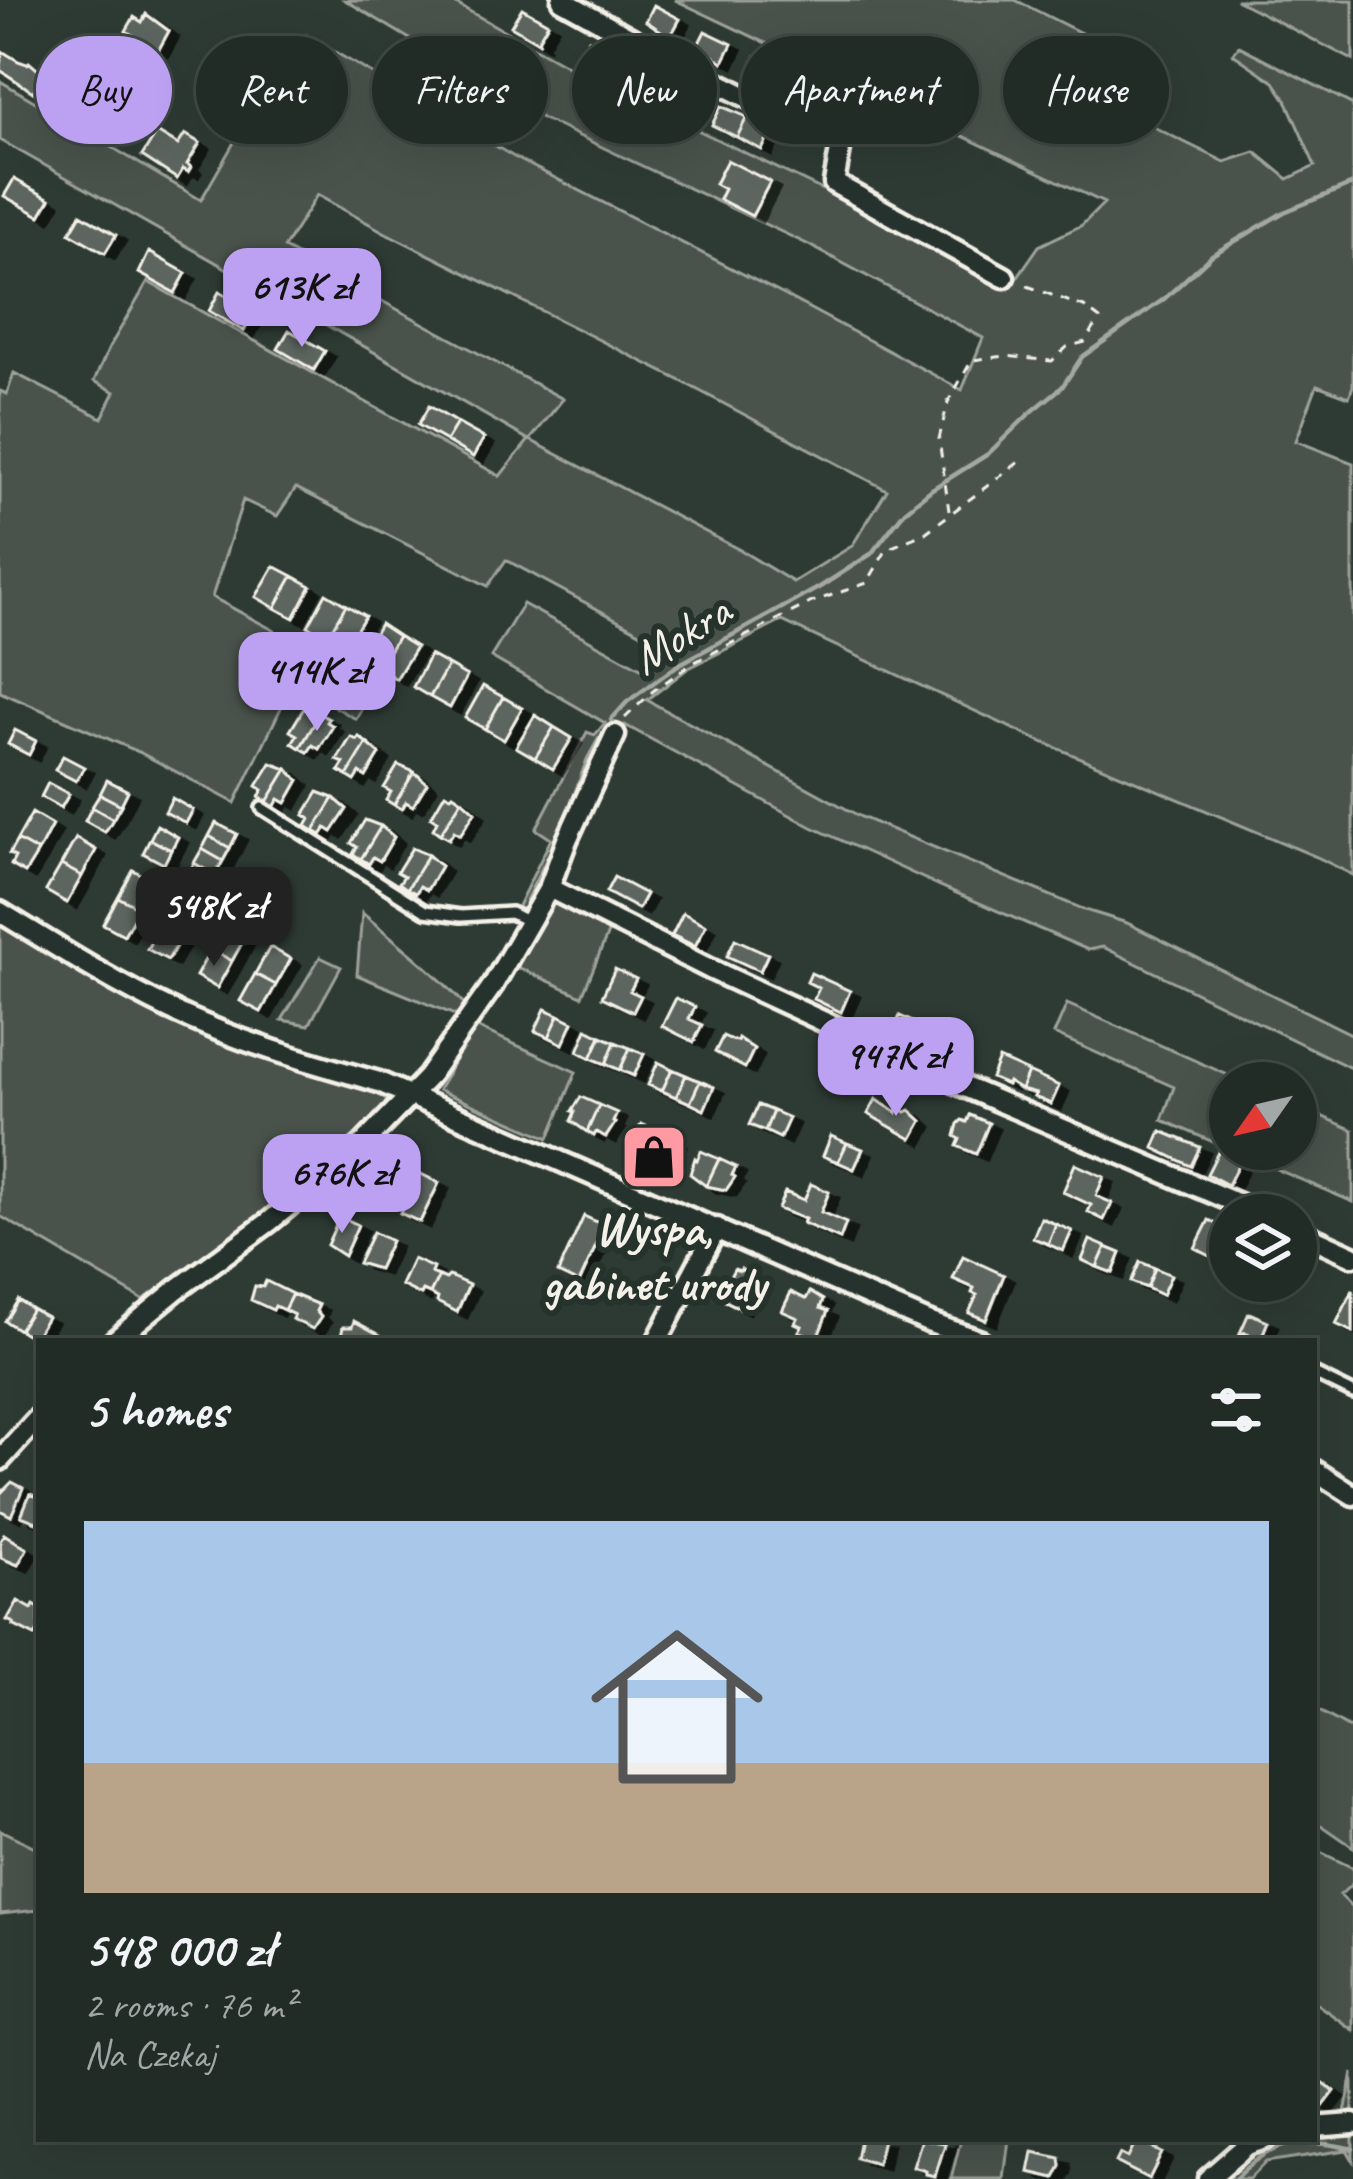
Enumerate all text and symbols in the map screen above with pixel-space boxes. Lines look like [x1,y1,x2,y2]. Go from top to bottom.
chip: Buy [36,36,172,144]
chip: Rent [196,36,348,144]
chip: Filters [372,36,548,144]
chip: New [572,36,717,144]
chip: Apartment [741,36,979,144]
chip: House [1003,36,1169,144]
pin: 613K zł [191,248,413,350]
text: 613K zł [250,262,354,311]
street label: Mokra [620,579,744,687]
pin: 414K zł [206,632,428,734]
text: 414K zł [266,646,368,695]
pin: 548K zł [103,867,325,969]
text: 548K zł [163,881,265,930]
pin: 947K zł [785,1017,1007,1119]
text: 947K zł [845,1031,947,1080]
north arrow [1209,1062,1317,1170]
map controls [1209,1062,1317,1302]
shop icon: Wyspa, gabinet urody [619,1122,689,1192]
pin: 676K zł [231,1134,453,1236]
text: 676K zł [290,1148,394,1197]
button: layers [1209,1194,1317,1302]
place label: Wyspa, gabinet urody [542,1199,770,1314]
icon: filters [1203,1377,1269,1443]
text: 5 homes [84,1378,227,1442]
icon: home [569,1599,785,1815]
text: 548 000 zł [84,1917,273,1981]
text: 2 rooms · 76 m² [84,1981,295,2030]
text: Na Czekaj [84,2030,216,2079]

